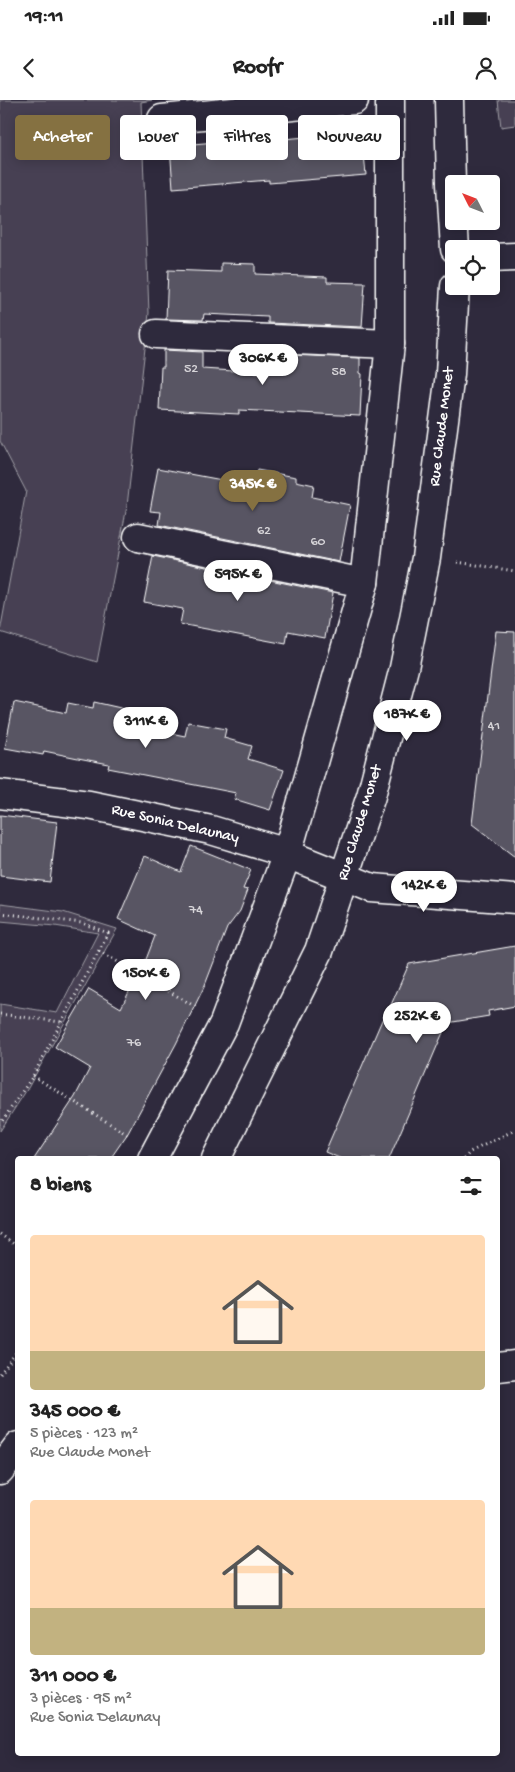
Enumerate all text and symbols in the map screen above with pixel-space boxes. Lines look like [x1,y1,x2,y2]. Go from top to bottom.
text: 19:11 [25,6,64,29]
icon: back [15,54,43,82]
icon: person [472,54,500,82]
text: Roofr [233,55,282,81]
chip: Acheter [15,115,110,160]
chip: Louer [120,115,196,160]
chip: Filtres [206,115,288,160]
chip: Nouveau [298,115,400,160]
north arrow [445,175,500,230]
map controls [445,175,500,295]
button: locate [445,240,500,295]
pin: 306K € [222,344,304,386]
text: 306K € [239,350,287,369]
house number: 52 [184,361,198,378]
house number: 58 [331,364,347,381]
street label: Rue Claude Monet [426,365,460,488]
pin: 345K € [212,470,294,512]
text: 345K € [230,476,276,495]
house number: 62 [257,523,271,540]
house number: 60 [310,534,326,551]
pin: 595K € [197,560,279,602]
text: 595K € [215,566,261,585]
pin: 187K € [366,700,448,742]
pin: 311K € [105,706,187,749]
text: 187K € [384,706,430,725]
text: 311K € [124,713,168,732]
house number: 41 [488,718,500,735]
street label: Rue Claude Monet [334,762,388,883]
street label: Rue Sonia Delaunay [109,801,241,849]
pin: 142K € [383,870,465,913]
text: 142K € [402,877,446,896]
house number: 74 [188,902,203,919]
pin: 150K € [105,958,187,1001]
text: 150K € [123,965,169,984]
pin: 252K € [376,1002,458,1044]
text: 252K € [394,1008,440,1027]
house number: 76 [126,1035,142,1052]
icon: filters [457,1172,485,1200]
text: 8 biens [30,1174,91,1199]
icon: home [213,1267,303,1357]
text: 345 000 € [30,1400,120,1425]
text: 5 pièces · 123 m² [30,1425,138,1444]
text: Rue Claude Monet [30,1444,150,1463]
icon: home [213,1532,303,1622]
text: 311 000 € [30,1665,116,1690]
text: 3 pièces · 95 m² [30,1690,132,1709]
text: Rue Sonia Delaunay [30,1709,160,1728]

